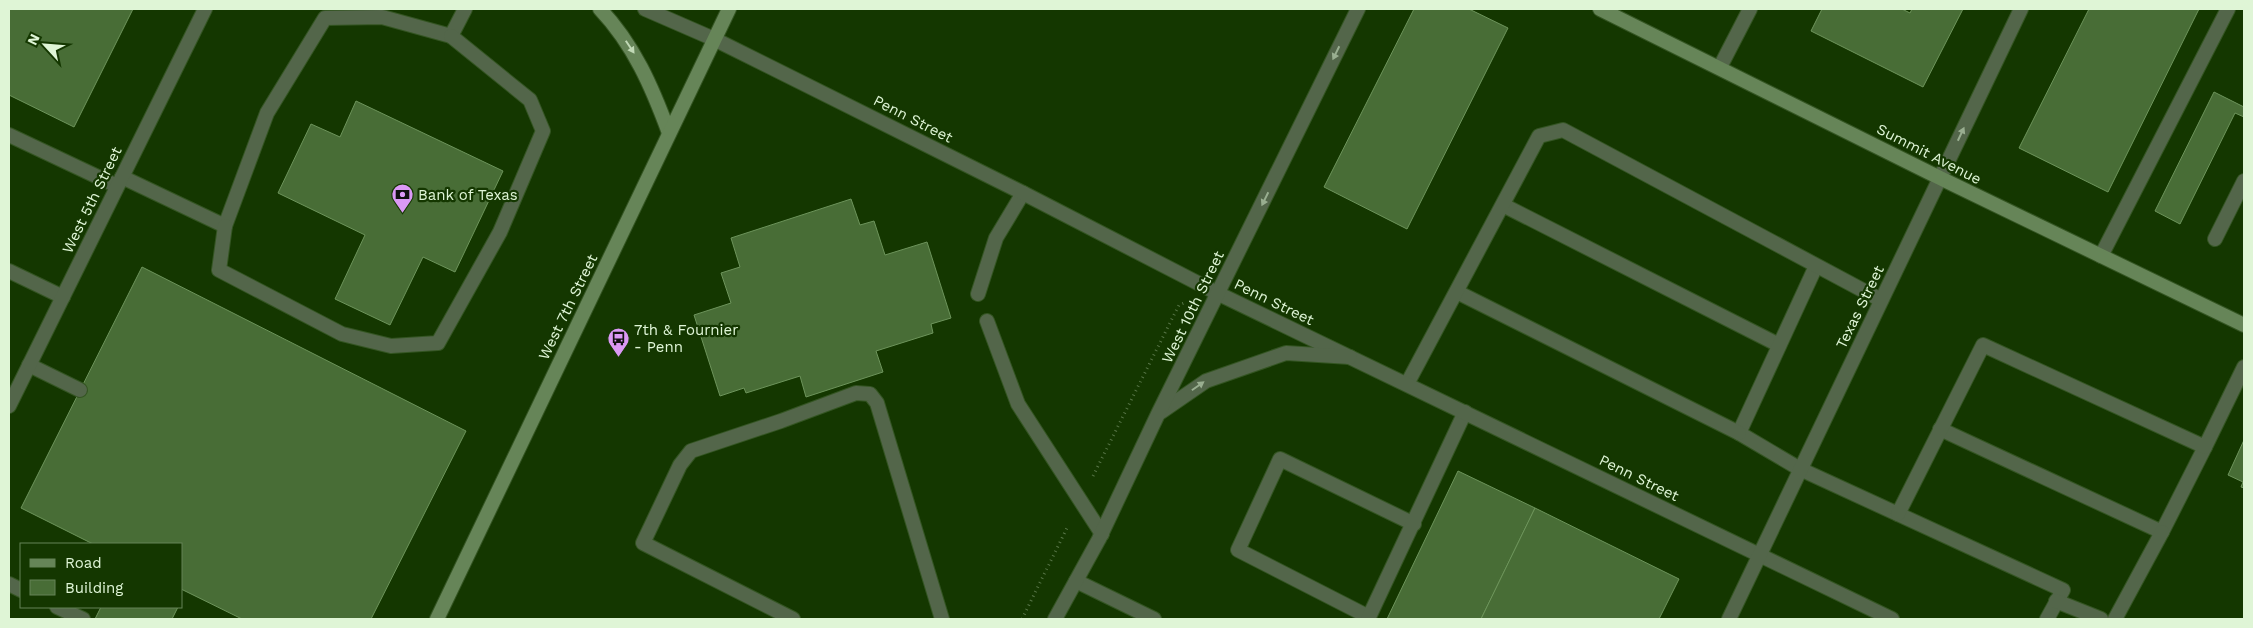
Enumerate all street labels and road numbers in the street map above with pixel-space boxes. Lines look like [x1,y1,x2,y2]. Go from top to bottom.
street label: Penn Street [870,91,956,147]
street label: Summit Avenue [1874,120,1984,188]
street label: West 5th Street [58,143,126,256]
street label: West 10th Street [1158,247,1228,366]
street label: West 7th Street [535,251,602,363]
street label: Texas Street [1832,262,1888,352]
street label: Penn Street [1231,275,1317,329]
street label: Penn Street [1596,451,1682,505]

